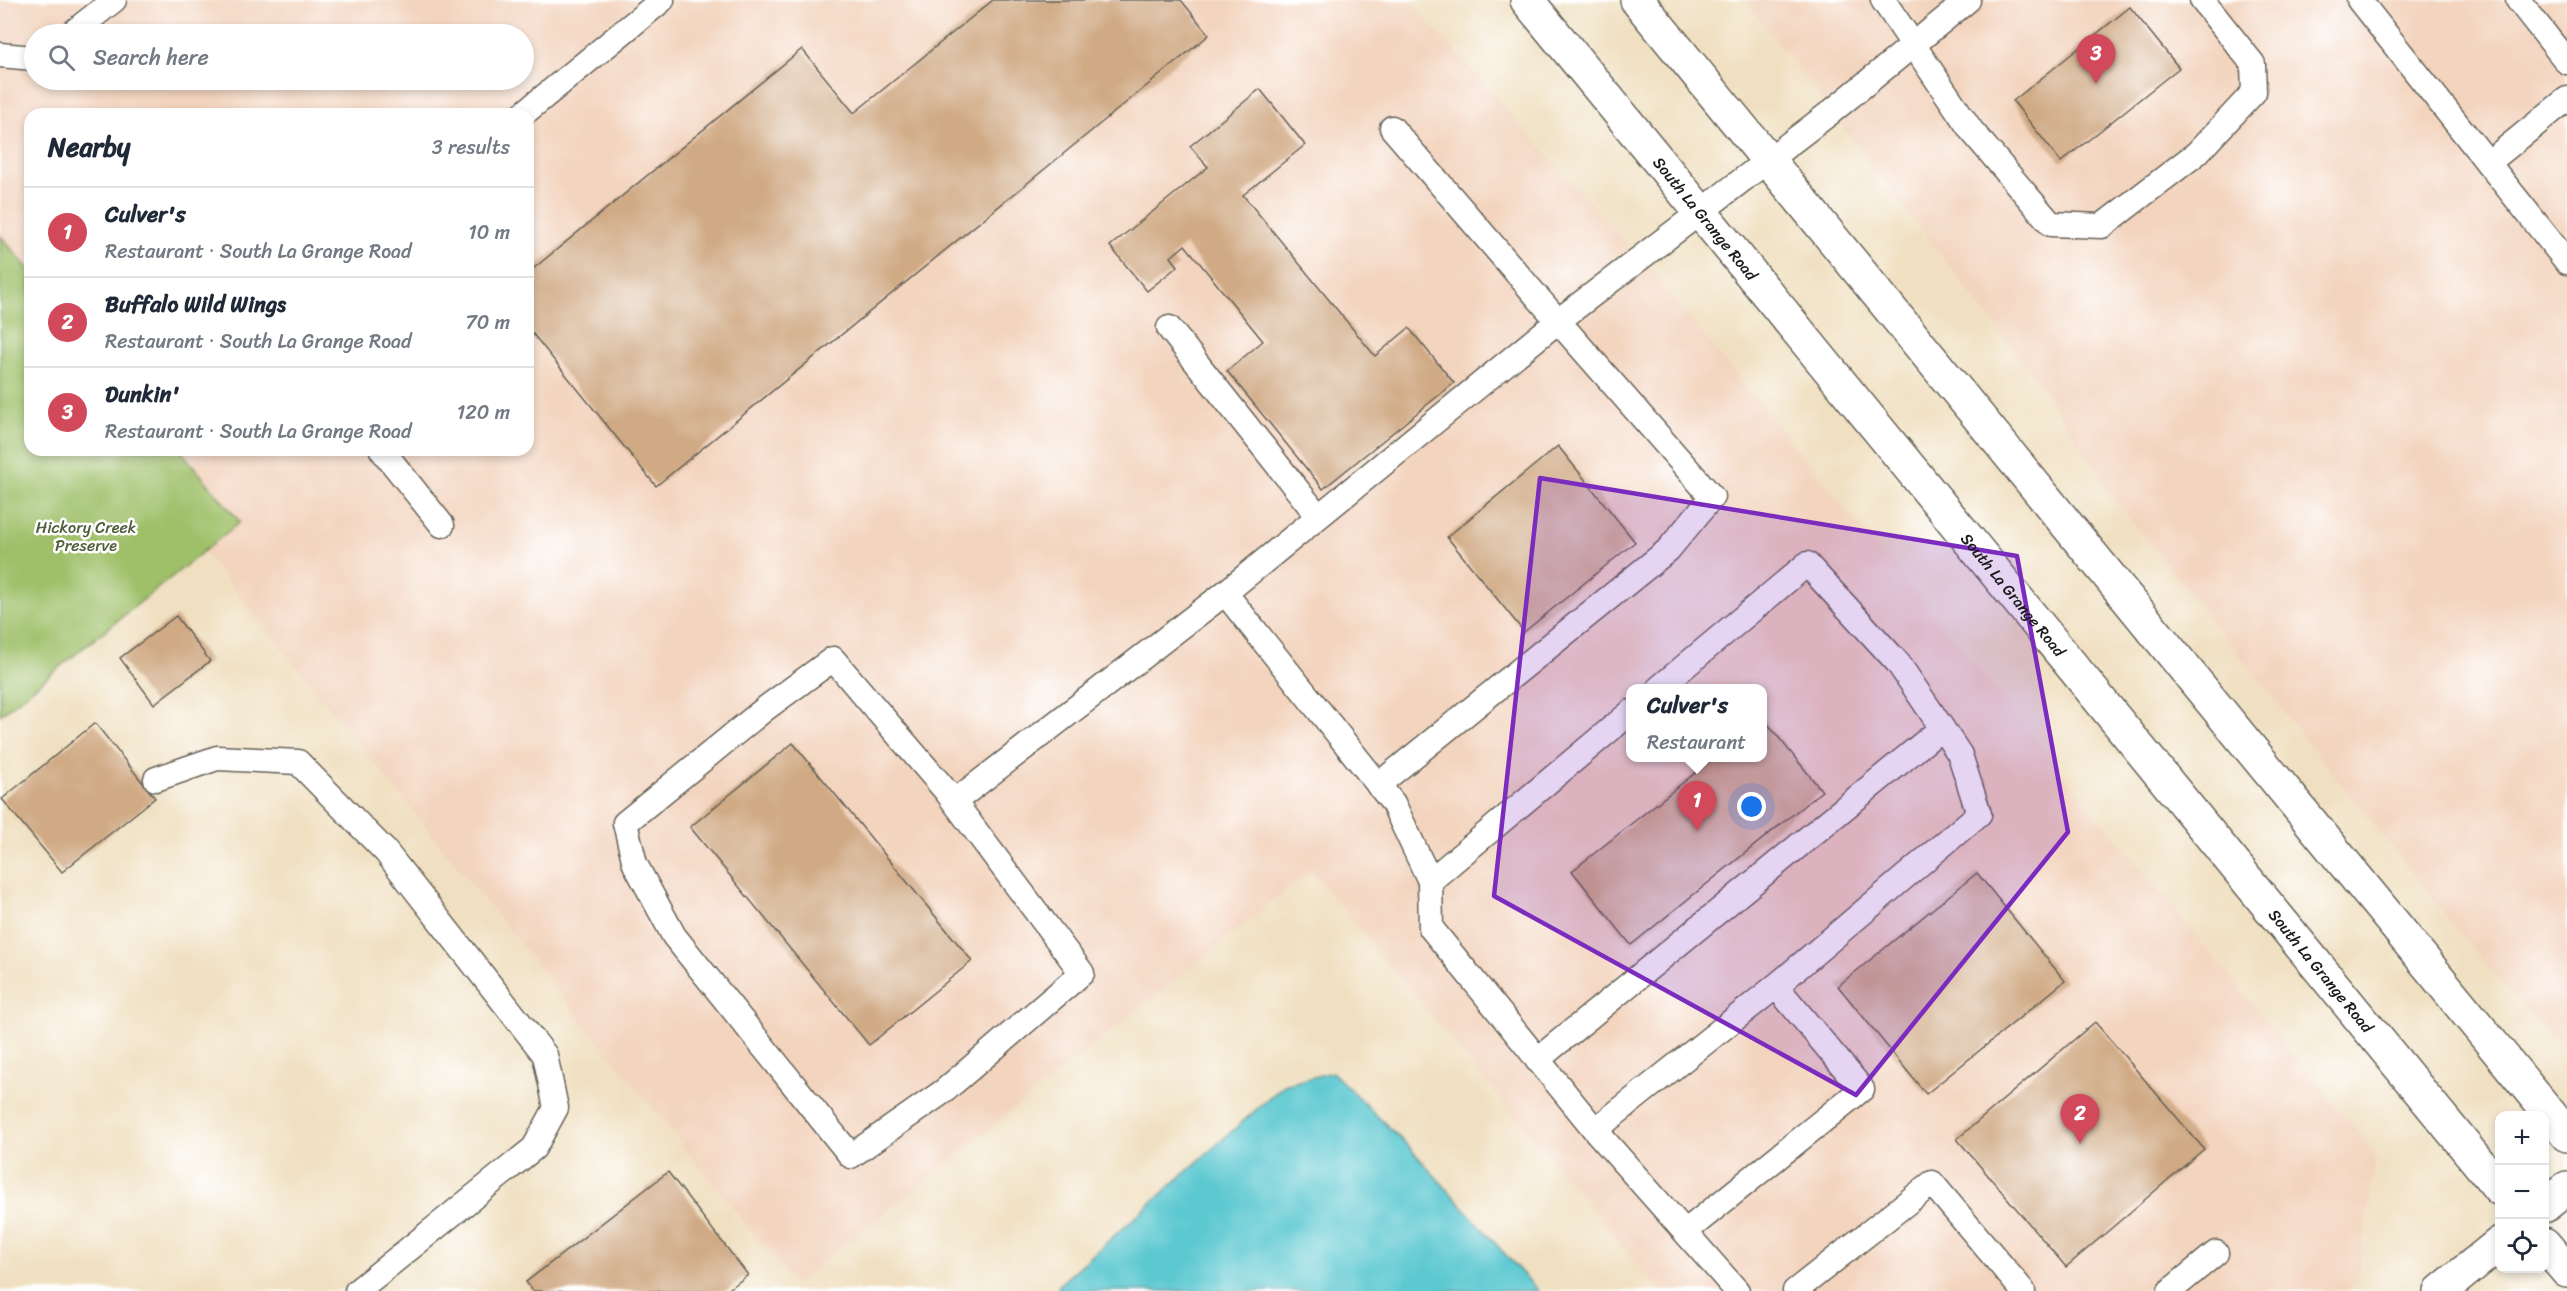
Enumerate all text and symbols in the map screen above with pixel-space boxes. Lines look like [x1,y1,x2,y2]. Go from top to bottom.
search box [24,24,534,90]
pin: 3 [2076,34,2116,84]
text: Search here [93,38,209,77]
icon: search [45,41,78,74]
text: Nearby [48,124,130,170]
text: 3 results [432,130,510,165]
street label: South La Grange Road [1645,150,1766,288]
text: Culver's [105,195,186,234]
text: 1 [63,215,72,250]
text: 10 m [468,215,510,250]
text: Restaurant · South La Grange Road [105,234,412,269]
text: Buffalo Wild Wings [105,285,286,324]
text: 2 [62,305,73,340]
text: 70 m [465,305,510,340]
text: Restaurant · South La Grange Road [105,324,412,359]
text: Dunkin' [105,375,180,414]
text: 3 [62,395,73,430]
text: 120 m [457,395,510,430]
text: Restaurant · South La Grange Road [105,414,412,449]
park label: Hickory Creek Preserve [36,513,136,560]
street label: South La Grange Road [1953,526,2074,665]
popup [1626,684,1767,762]
text: Culver's [1647,686,1728,725]
text: Restaurant [1647,725,1746,760]
pin: 1 [1678,782,1716,831]
your location [1737,792,1766,821]
street label: South La Grange Road [2261,902,2382,1041]
pin: 2 [2060,1094,2100,1144]
map controls [2495,1111,2549,1273]
button: + [2495,1111,2549,1165]
button: − [2495,1165,2549,1219]
button: locate [2495,1219,2549,1273]

